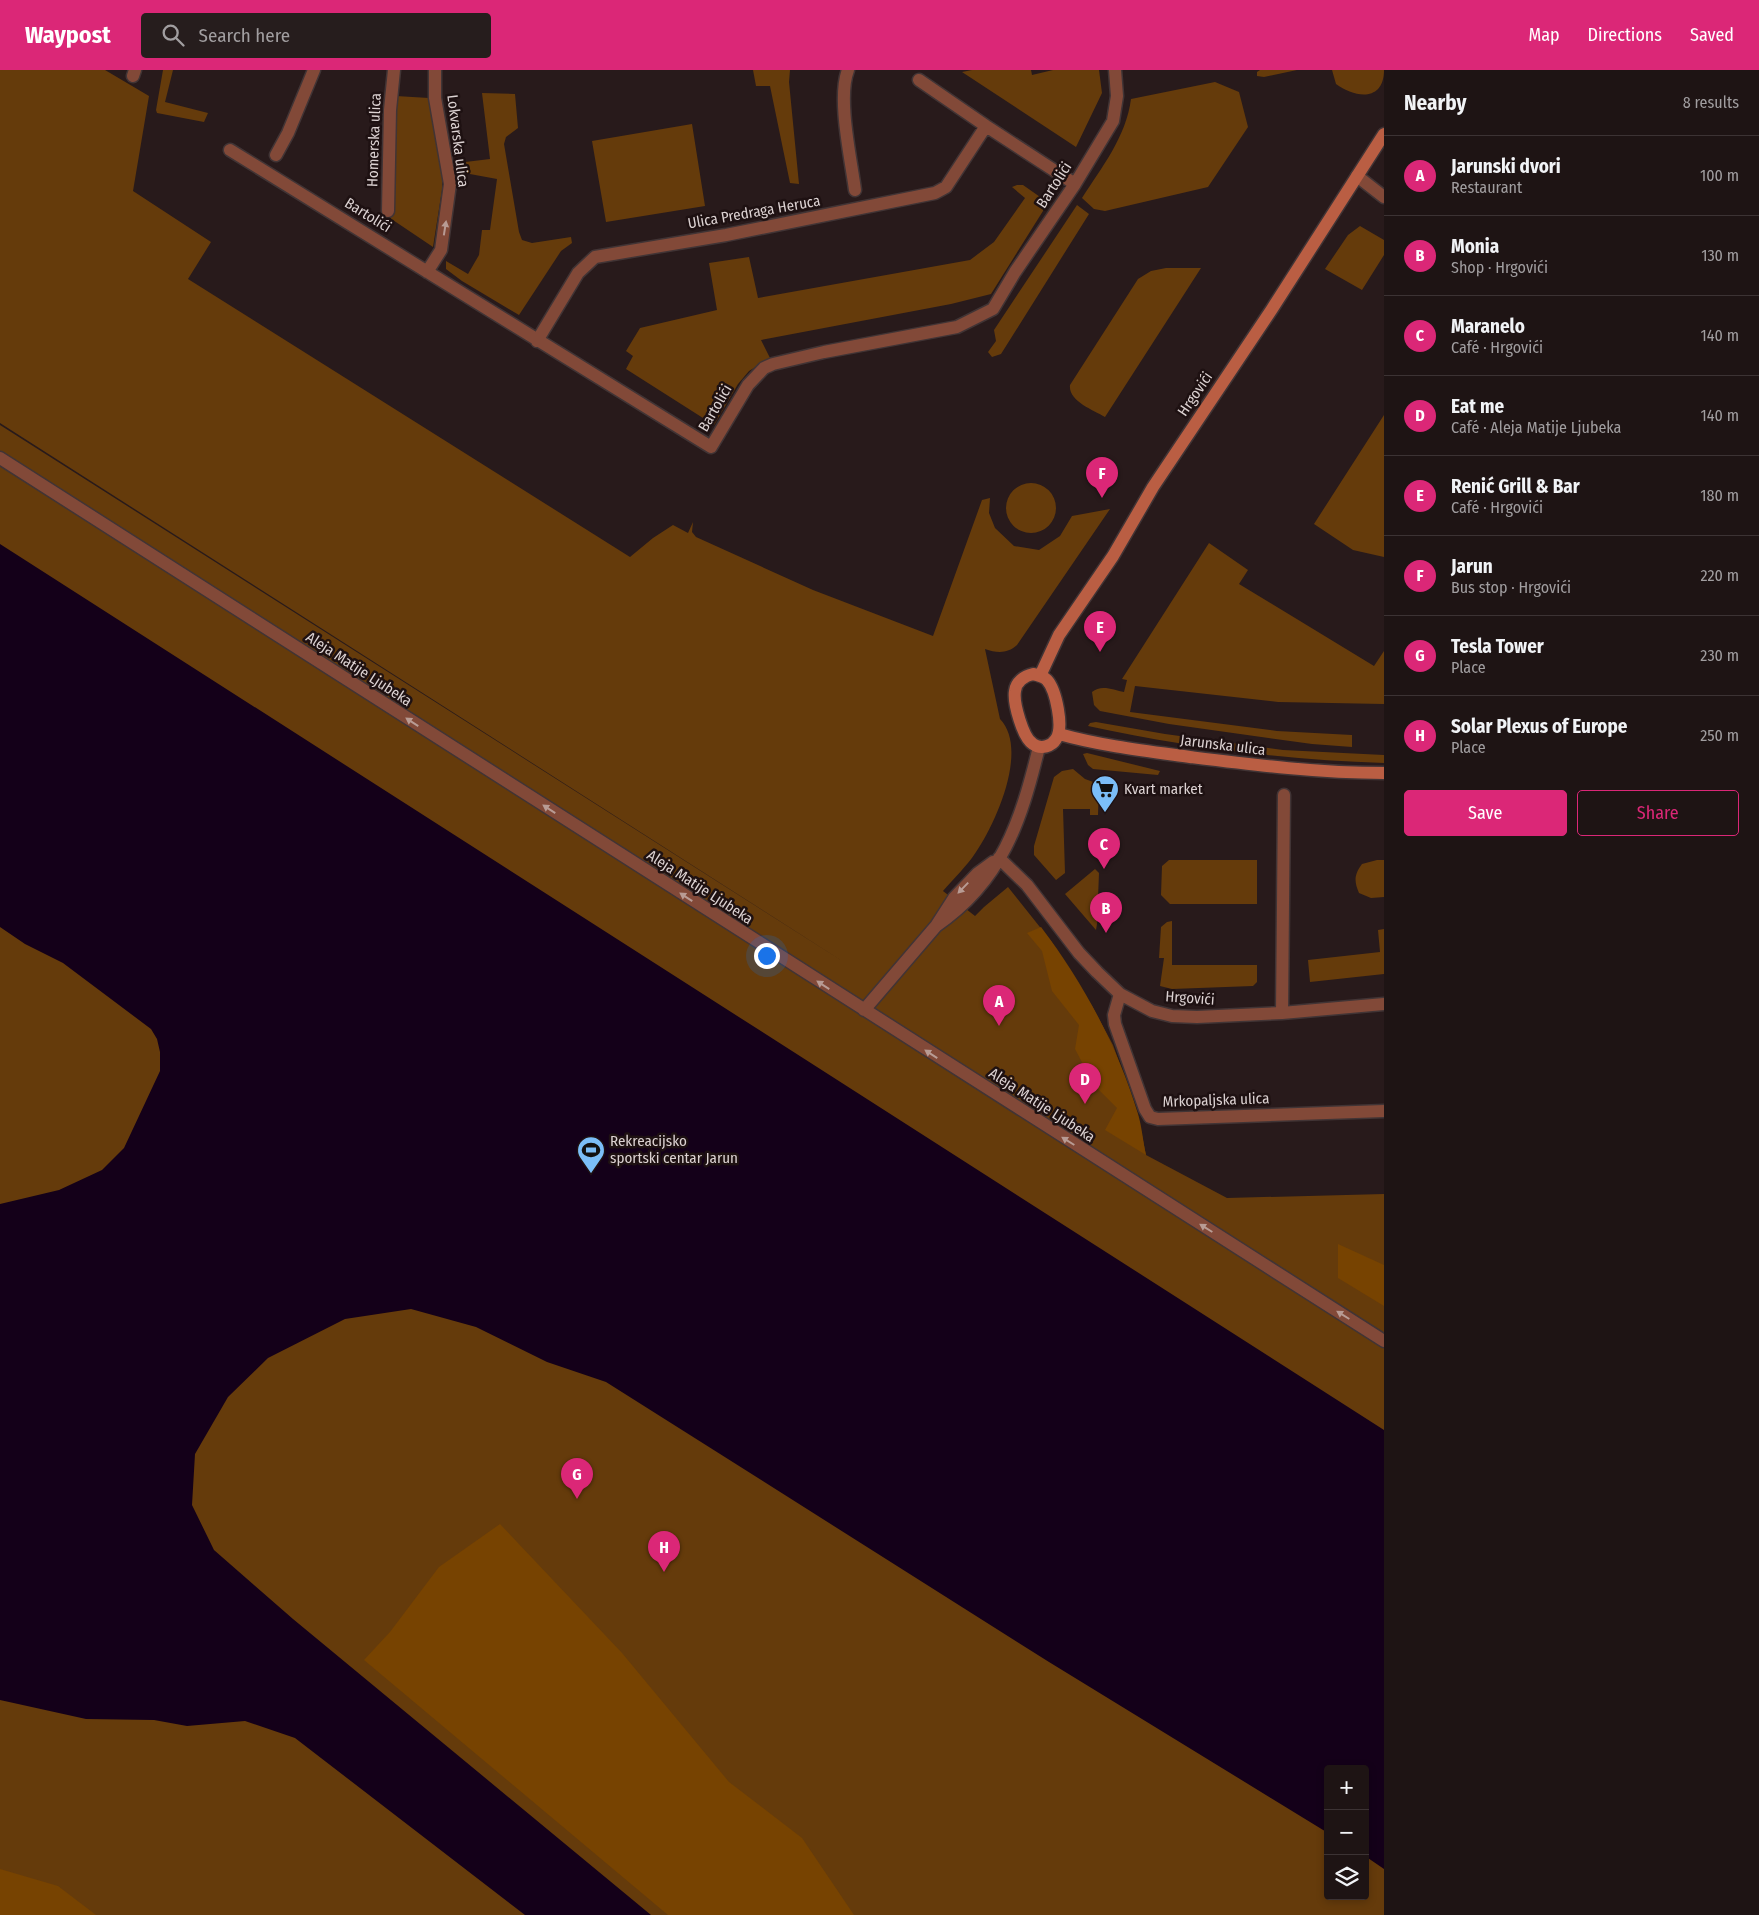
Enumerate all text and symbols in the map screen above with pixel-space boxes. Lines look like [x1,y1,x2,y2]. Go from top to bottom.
search box [141,13,491,58]
text: Waypost [25,21,111,49]
icon: search [159,21,187,49]
text: Search here [199,24,290,47]
text: Map [1528,24,1560,46]
text: Directions [1588,24,1662,46]
text: Saved [1690,24,1734,46]
text: Nearby [1404,90,1466,116]
street label: Homerska ulica [363,93,385,187]
text: 8 results [1683,93,1739,112]
street label: Lokvarska ulica [443,94,473,188]
text: Jarunski dvori [1451,155,1561,178]
street label: Bartolići [1032,159,1076,211]
text: A [1416,166,1424,185]
text: 100 m [1700,166,1739,185]
text: Restaurant [1451,178,1522,197]
street label: Ulica Predraga Heruca [686,191,822,233]
street label: Bartolići [341,194,395,236]
one-way arrow [441,219,449,235]
text: Monia [1451,235,1499,258]
text: B [1416,246,1424,265]
text: 130 m [1701,246,1739,265]
text: Shop · Hrgovići [1451,258,1548,277]
text: Maranelo [1451,315,1525,338]
text: C [1416,326,1424,345]
text: 140 m [1701,326,1739,345]
text: Café · Hrgovići [1451,338,1543,357]
street label: Hrgovići [1174,368,1216,420]
street label: Bartolići [694,381,736,435]
text: Eat me [1451,395,1504,418]
text: D [1415,406,1425,425]
text: 140 m [1701,406,1739,425]
text: Café · Aleja Matije Ljubeka [1451,418,1621,437]
pin: F [1086,457,1118,498]
text: Renić Grill & Bar [1451,475,1580,498]
text: E [1416,486,1424,505]
text: 180 m [1700,486,1739,505]
text: Café · Hrgovići [1451,498,1543,517]
text: Jarun [1451,555,1493,578]
text: F [1416,566,1424,585]
text: 220 m [1700,566,1739,585]
text: Bus stop · Hrgovići [1451,578,1571,597]
pin: E [1084,611,1116,652]
street label: Aleja Matije Ljubeka [303,628,415,710]
text: Tesla Tower [1451,635,1544,658]
text: G [1415,646,1425,665]
text: 230 m [1700,646,1739,665]
text: Place [1451,658,1486,677]
text: Solar Plexus of Europe [1451,715,1627,738]
one-way arrow [405,717,419,726]
text: H [1415,726,1425,745]
text: 250 m [1700,726,1739,745]
street label: Jarunska ulica [1179,731,1267,759]
text: Place [1451,738,1486,757]
supermarket icon: Kvart market [1090,774,1120,813]
place label: Kvart market [1124,780,1203,798]
button: Save [1404,790,1567,836]
button: Share [1577,790,1739,836]
one-way arrow [542,805,556,814]
pin: C [1088,828,1120,869]
street label: Aleja Matije Ljubeka [644,846,756,928]
one-way arrow [957,882,969,894]
one-way arrow [679,892,692,902]
pin: B [1090,892,1122,933]
your location [754,943,780,969]
one-way arrow [816,980,829,989]
pin: A [983,985,1015,1026]
street label: Hrgovići [1165,987,1215,1009]
one-way arrow [925,1049,938,1058]
pin: D [1069,1063,1101,1104]
street label: Aleja Matije Ljubeka [986,1064,1098,1146]
street label: Mrkopaljska ulica [1162,1089,1270,1111]
place label: Rekreacijsko sportski centar Jarun [610,1132,738,1167]
sports icon: Rekreacijsko sportski centar Jarun [576,1135,606,1174]
one-way arrow [1062,1136,1075,1146]
one-way arrow [1199,1223,1212,1233]
one-way arrow [1336,1310,1349,1320]
pin: G [561,1458,593,1499]
pin: H [648,1531,680,1572]
map controls [1324,1765,1369,1900]
button: + [1324,1765,1369,1810]
button: − [1324,1810,1369,1855]
button: layers [1324,1855,1369,1900]

